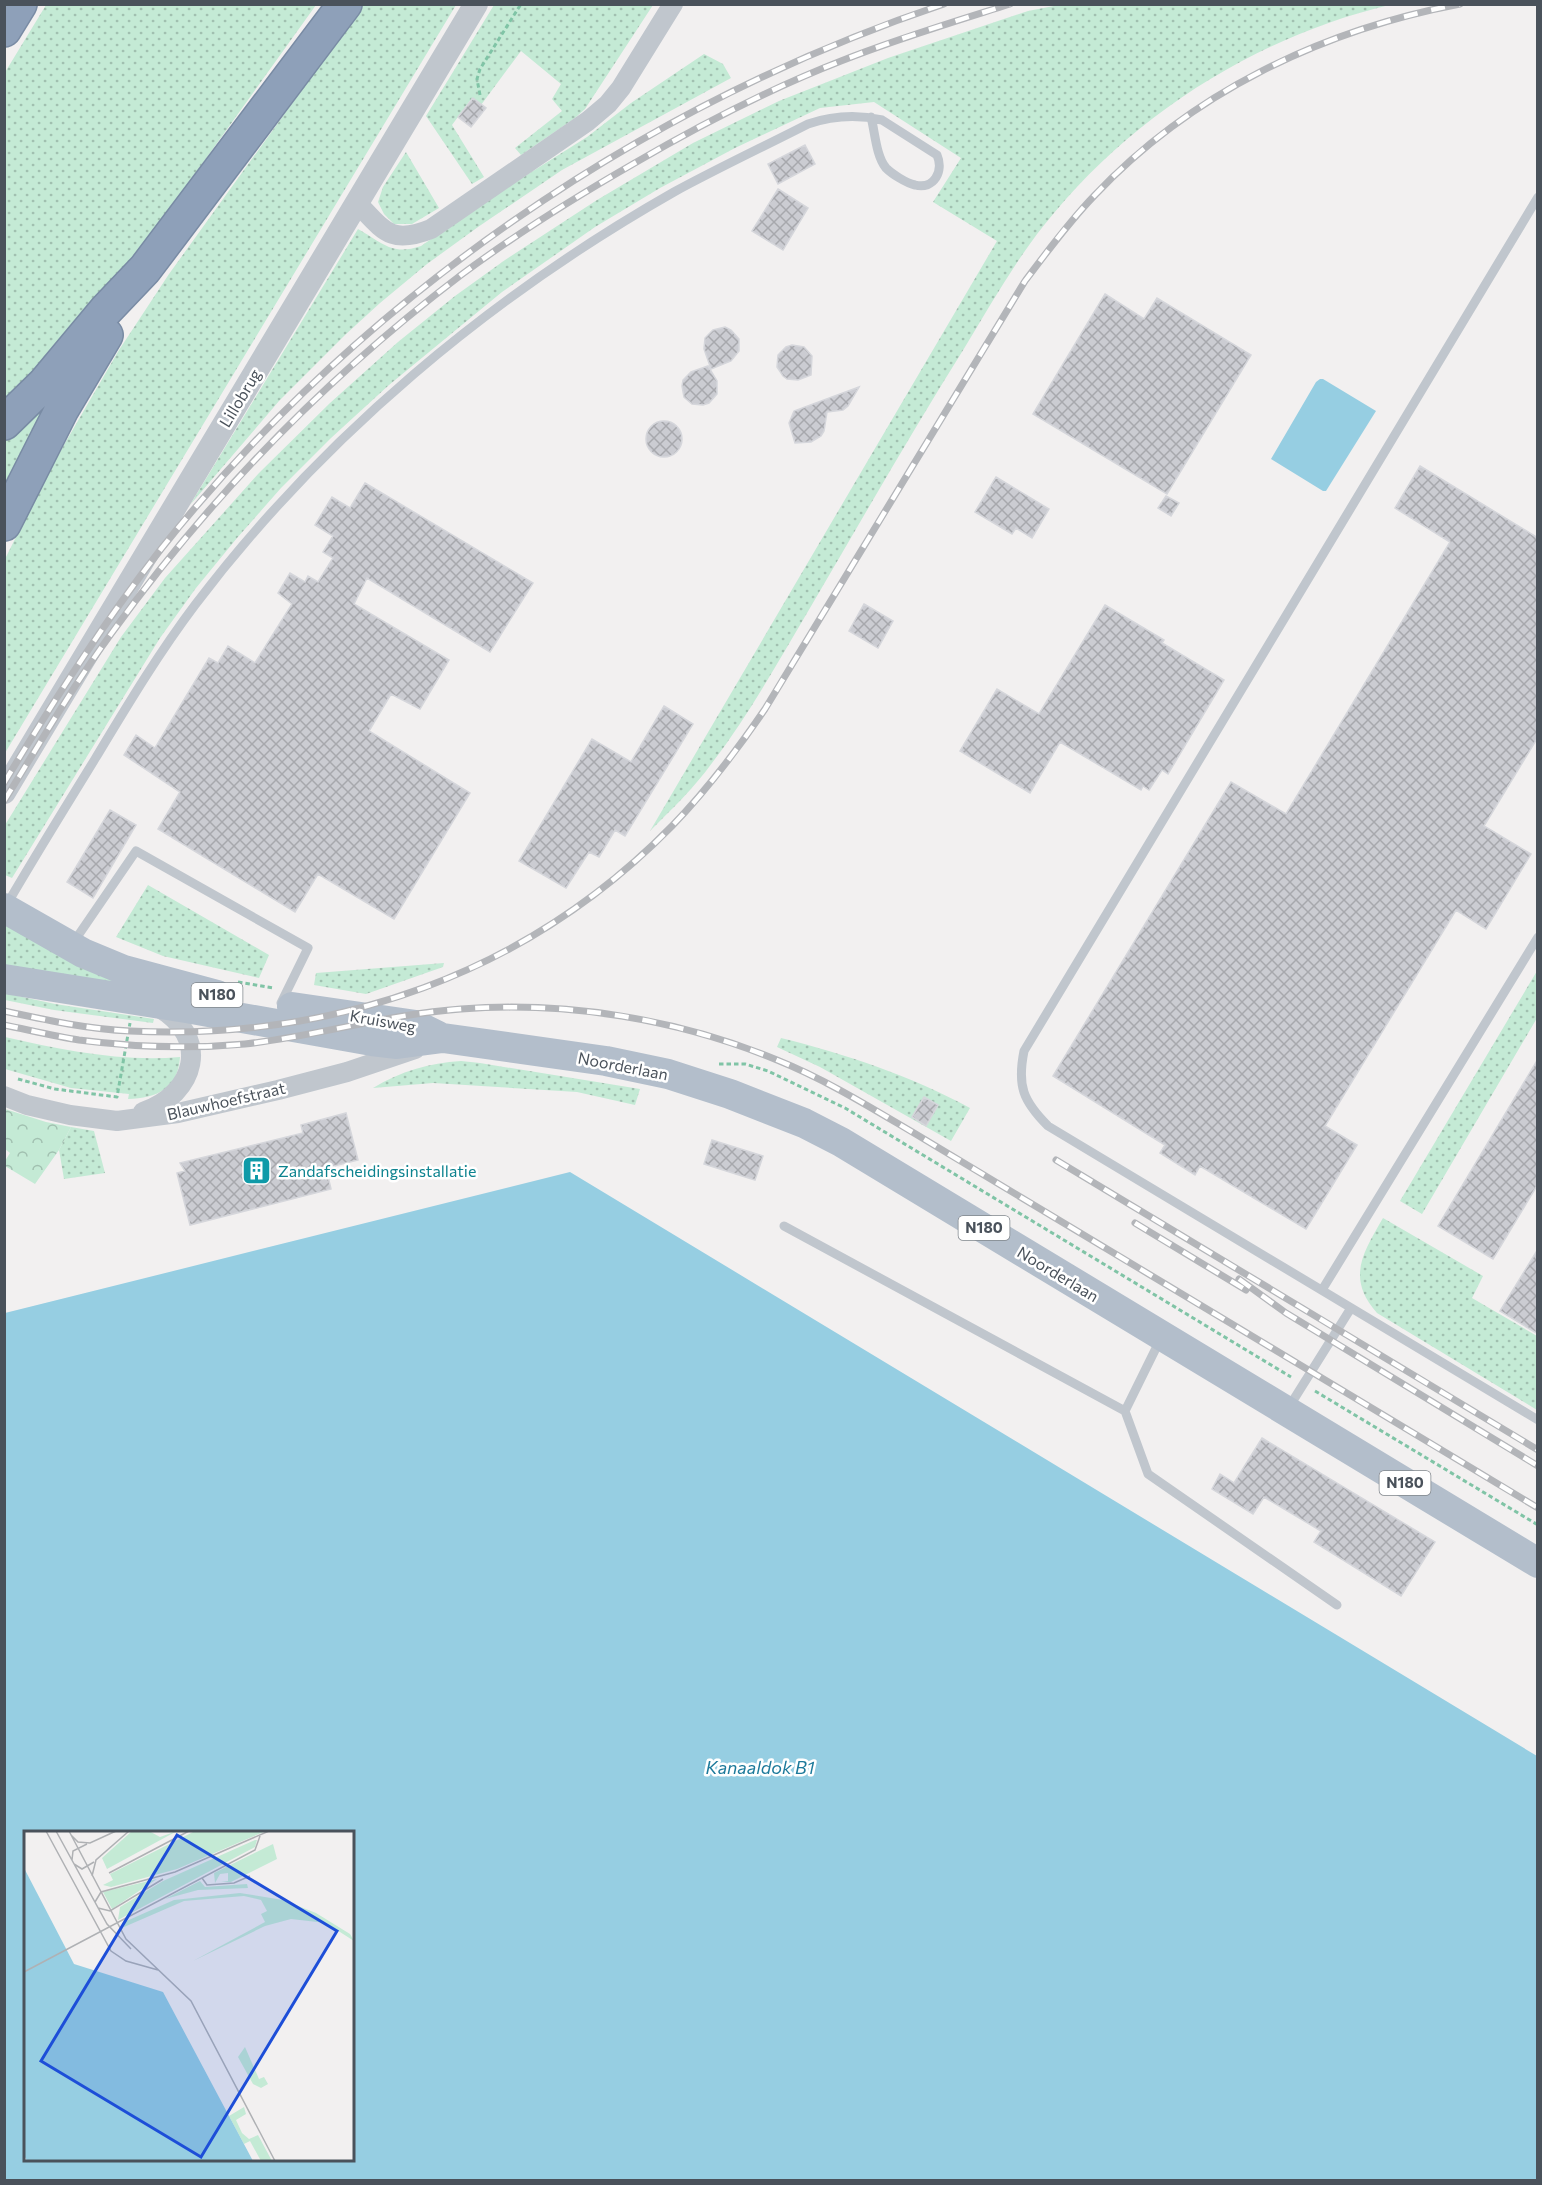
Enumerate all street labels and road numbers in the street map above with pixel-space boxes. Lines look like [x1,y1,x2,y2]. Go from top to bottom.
street label: Lillobrug [215,365,264,430]
road number: N180 [192,983,242,1007]
street label: Kruisweg [348,1005,418,1036]
street label: Noorderlaan [576,1047,670,1084]
street label: Blauwhoefstraat [165,1078,287,1123]
road number: N180 [958,1216,1010,1240]
street label: Noorderlaan [1014,1242,1102,1305]
road number: N180 [1380,1471,1430,1495]

